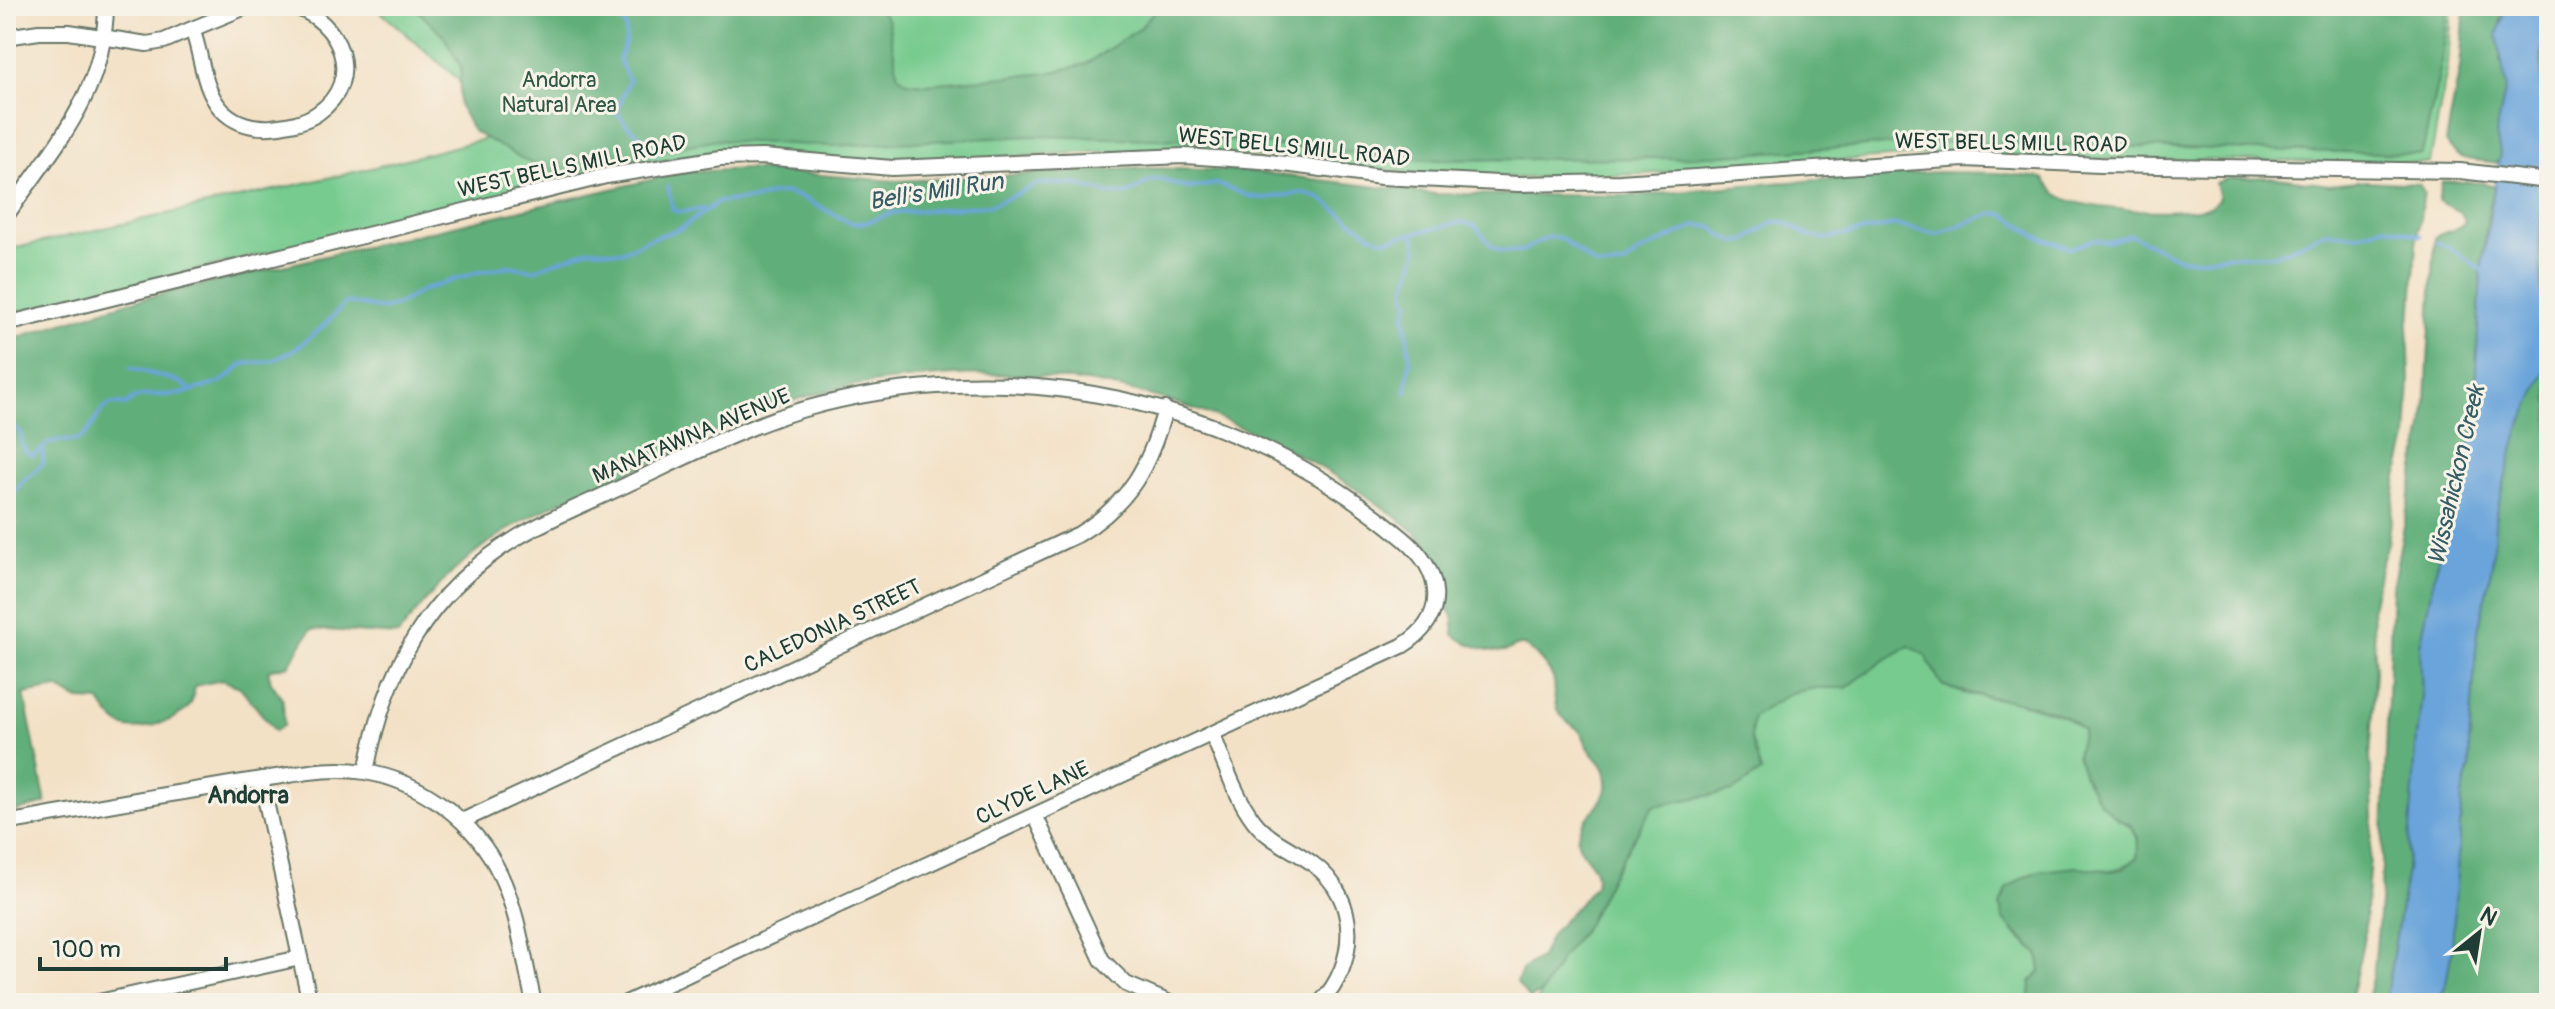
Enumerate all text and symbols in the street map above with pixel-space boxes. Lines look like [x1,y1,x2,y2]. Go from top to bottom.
park label: Andorra Natural Area [501,66,617,119]
street label: WEST BELLS MILL ROAD [1177,121,1411,173]
street label: WEST BELLS MILL ROAD [1894,127,2128,159]
street label: WEST BELLS MILL ROAD [455,128,689,204]
water label: Bell's Mill Run [867,166,1007,216]
water label: Wissahickon Creek [2422,381,2492,568]
street label: MANATAWNA AVENUE [588,382,794,490]
street label: CALEDONIA STREET [739,573,926,679]
street label: CLYDE LANE [971,754,1094,831]
district label: Andorra [207,781,289,810]
north arrow [2439,893,2519,973]
text: N [2475,901,2502,932]
scale bar [40,921,226,971]
text: 100 m [52,935,121,964]

